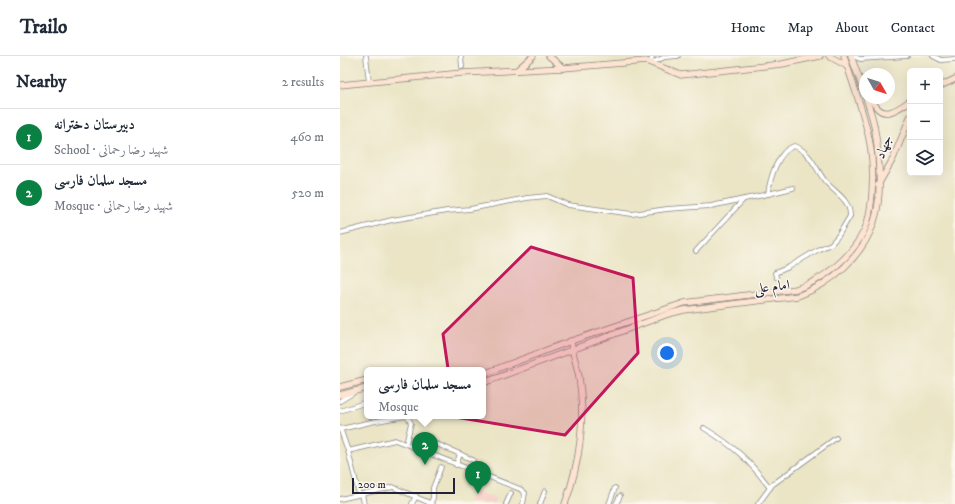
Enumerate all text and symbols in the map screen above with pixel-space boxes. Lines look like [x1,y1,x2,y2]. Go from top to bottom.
text: Trailo [20,16,67,39]
text: Home [731,19,765,37]
text: Map [787,19,813,37]
text: About [835,19,869,37]
text: Contact [891,19,935,37]
north arrow [859,68,895,104]
map controls [907,68,943,176]
button: + [907,68,943,104]
text: Nearby [16,71,66,93]
text: 2 results [282,74,324,90]
button: − [907,104,943,140]
text: دبیرستان دخترانه [54,115,135,134]
text: 1 [27,129,31,145]
text: 460 m [290,129,324,145]
street label: جهاد [871,132,897,162]
button: layers [907,140,943,176]
text: School · شهید رضا رحمانی [54,142,168,158]
text: مسجد سلمان فارسی [54,171,147,190]
text: 2 [26,185,32,201]
text: 520 m [292,185,324,201]
text: Mosque · شهید رضا رحمانی [54,198,173,214]
street label: امام علی [753,276,791,301]
your location [657,343,677,363]
popup [364,367,486,419]
text: مسجد سلمان فارسی [378,375,472,394]
text: Mosque [378,399,419,415]
pin: 2 [412,432,438,465]
pin: 1 [465,461,491,494]
scale bar [352,476,455,495]
text: 200 m [358,478,386,492]

